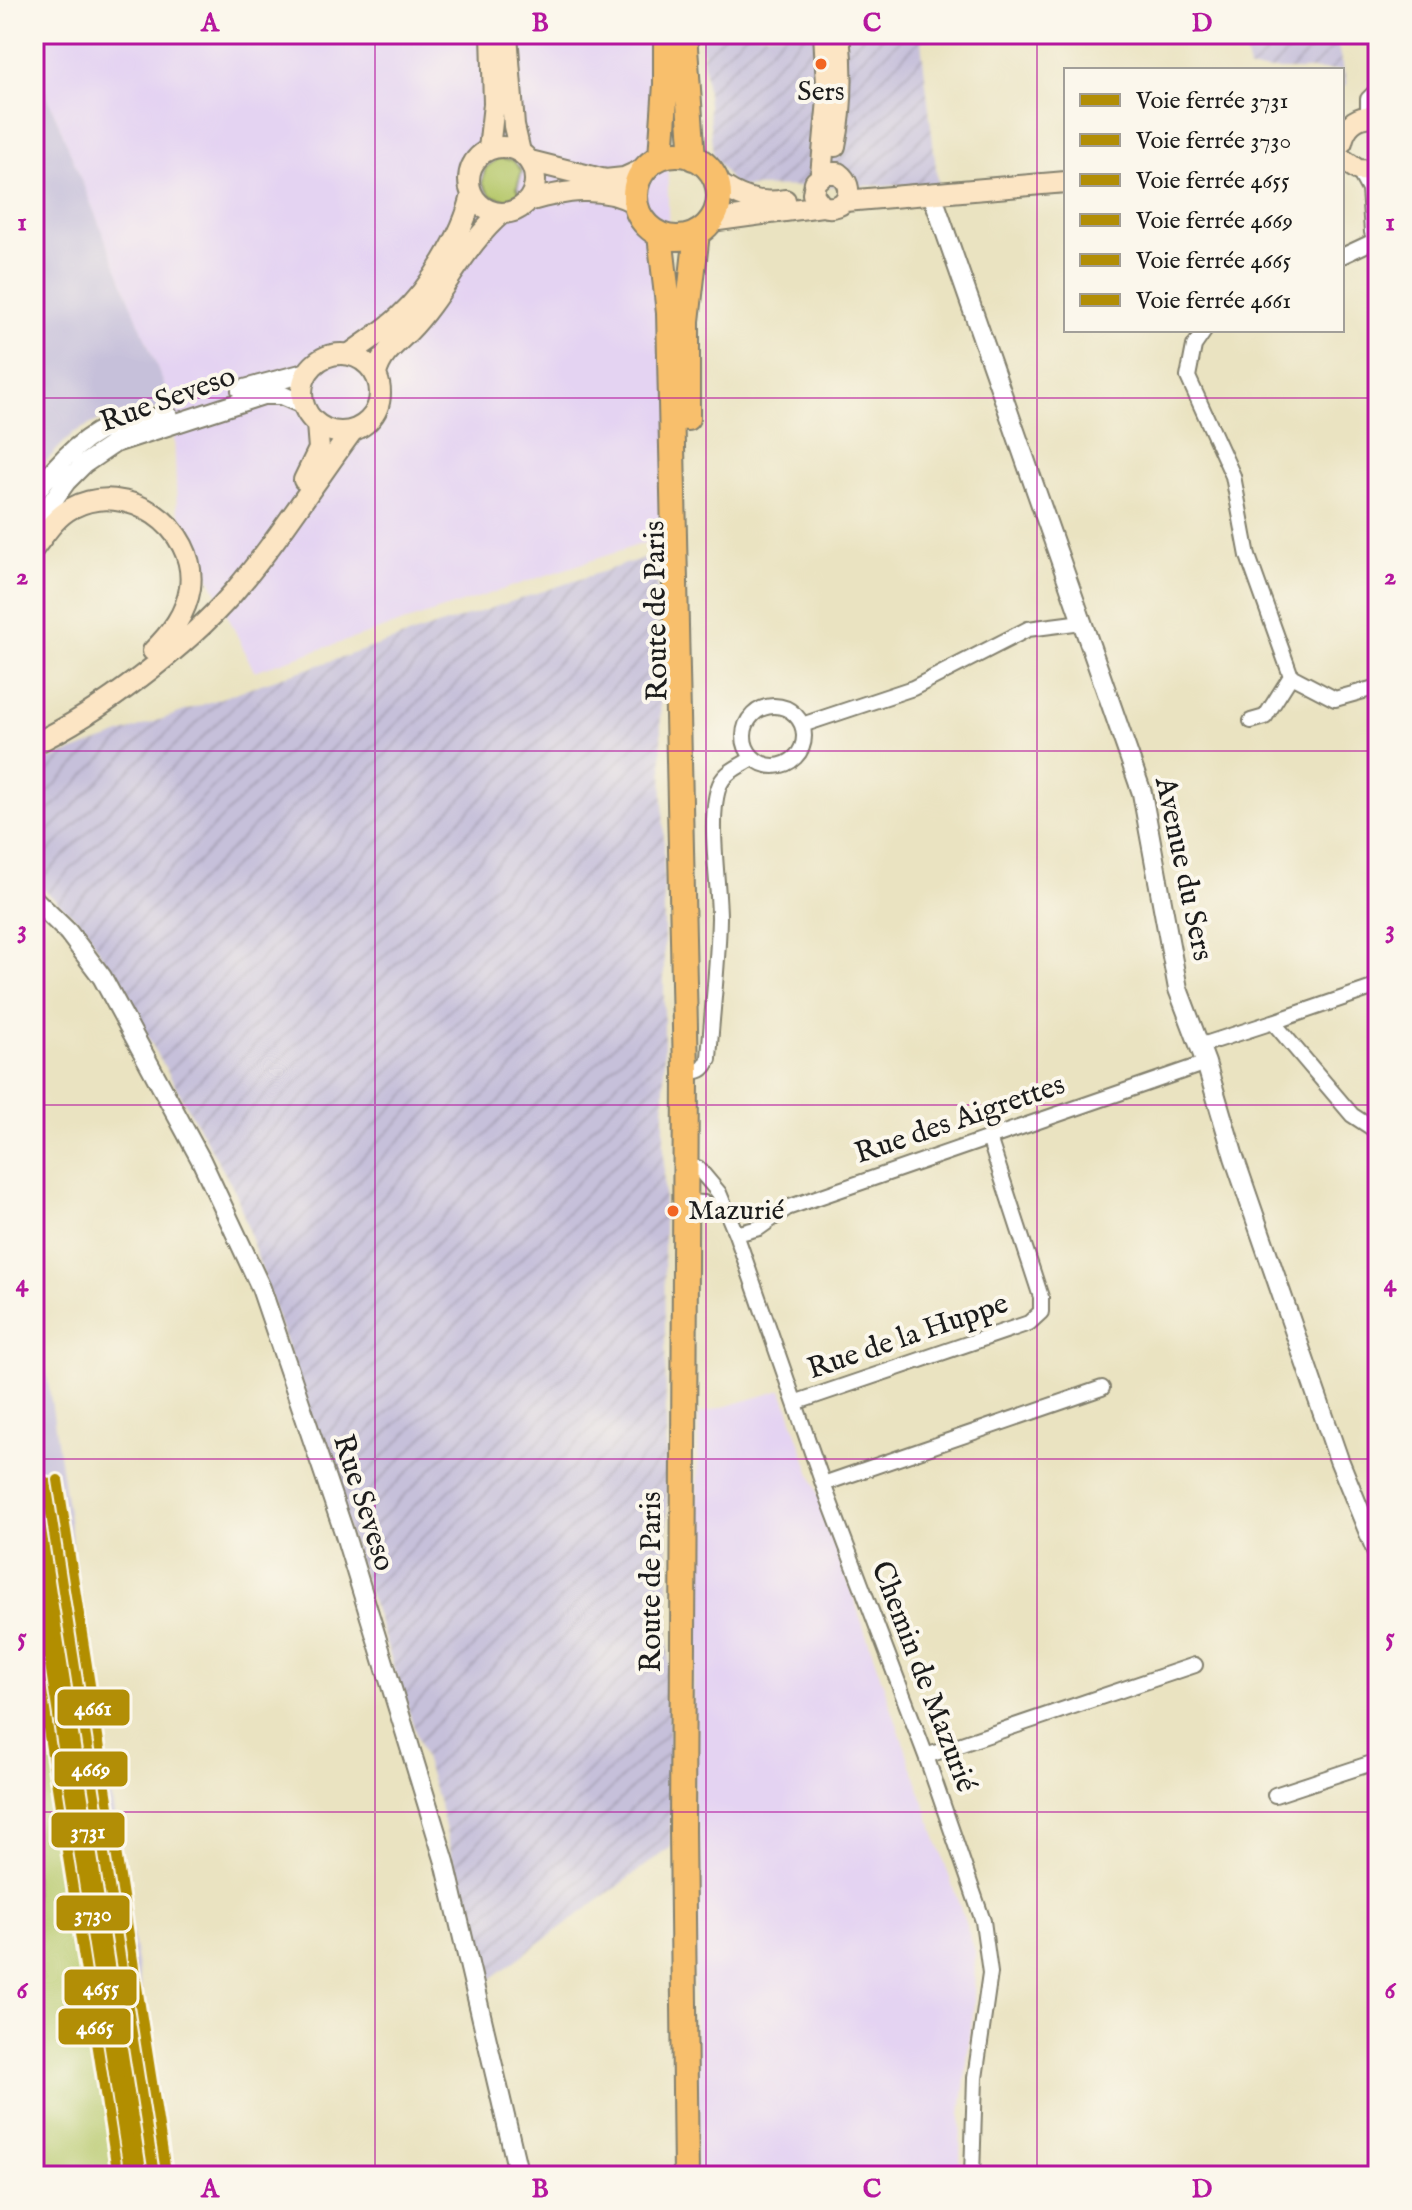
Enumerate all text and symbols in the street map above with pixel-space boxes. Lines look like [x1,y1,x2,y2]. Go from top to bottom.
text: A [200,7,220,40]
text: B [531,7,549,40]
text: C [863,7,882,40]
text: D [1192,7,1213,40]
marker: Sers [813,56,829,72]
legend [1064,68,1344,332]
place label: Sers [797,75,845,110]
text: Voie ferrée 3731 [1135,86,1288,117]
text: Voie ferrée 3730 [1135,126,1291,157]
text: Voie ferrée 4655 [1135,166,1290,197]
text: 1 [17,206,27,239]
text: Voie ferrée 4669 [1135,206,1293,237]
text: 1 [1385,206,1395,239]
text: Voie ferrée 4665 [1135,246,1291,277]
text: Voie ferrée 4661 [1135,286,1291,317]
street label: Rue Seveso [95,358,241,442]
street label: Route de Paris [636,520,678,702]
text: 2 [16,560,28,593]
text: 2 [1384,560,1396,593]
street label: Avenue du Sers [1145,773,1221,964]
text: 3 [17,913,27,946]
text: 3 [1385,913,1395,946]
street label: Rue des Aigrettes [850,1066,1070,1174]
place label: Mazurié [688,1194,785,1229]
marker: Mazurié [665,1203,681,1219]
text: 4 [16,1267,30,1300]
text: 4 [1384,1267,1398,1300]
street label: Rue de la Huppe [803,1285,1013,1389]
street label: Rue Seveso [323,1430,403,1576]
street label: Route de Paris [633,1492,671,1672]
street label: Chemin de Mazurié [861,1556,985,1798]
text: 5 [17,1621,27,1654]
text: 5 [1385,1621,1395,1654]
line badge: 4661 [56,1688,131,1727]
text: 4661 [74,1695,112,1723]
line badge: 4669 [53,1750,129,1788]
text: 4669 [72,1756,110,1784]
line badge: 3731 [50,1811,126,1849]
text: 3731 [71,1818,105,1846]
line badge: 3730 [55,1894,131,1932]
text: 3730 [74,1901,112,1929]
line badge: 4655 [63,1968,138,2007]
text: 6 [17,1974,29,2007]
text: 6 [1385,1974,1397,2007]
text: 4655 [83,1975,119,2003]
line badge: 4665 [57,2007,132,2046]
text: 4665 [76,2014,114,2042]
text: A [200,2173,220,2206]
text: B [531,2173,549,2206]
text: C [863,2173,882,2206]
text: D [1192,2173,1213,2206]

